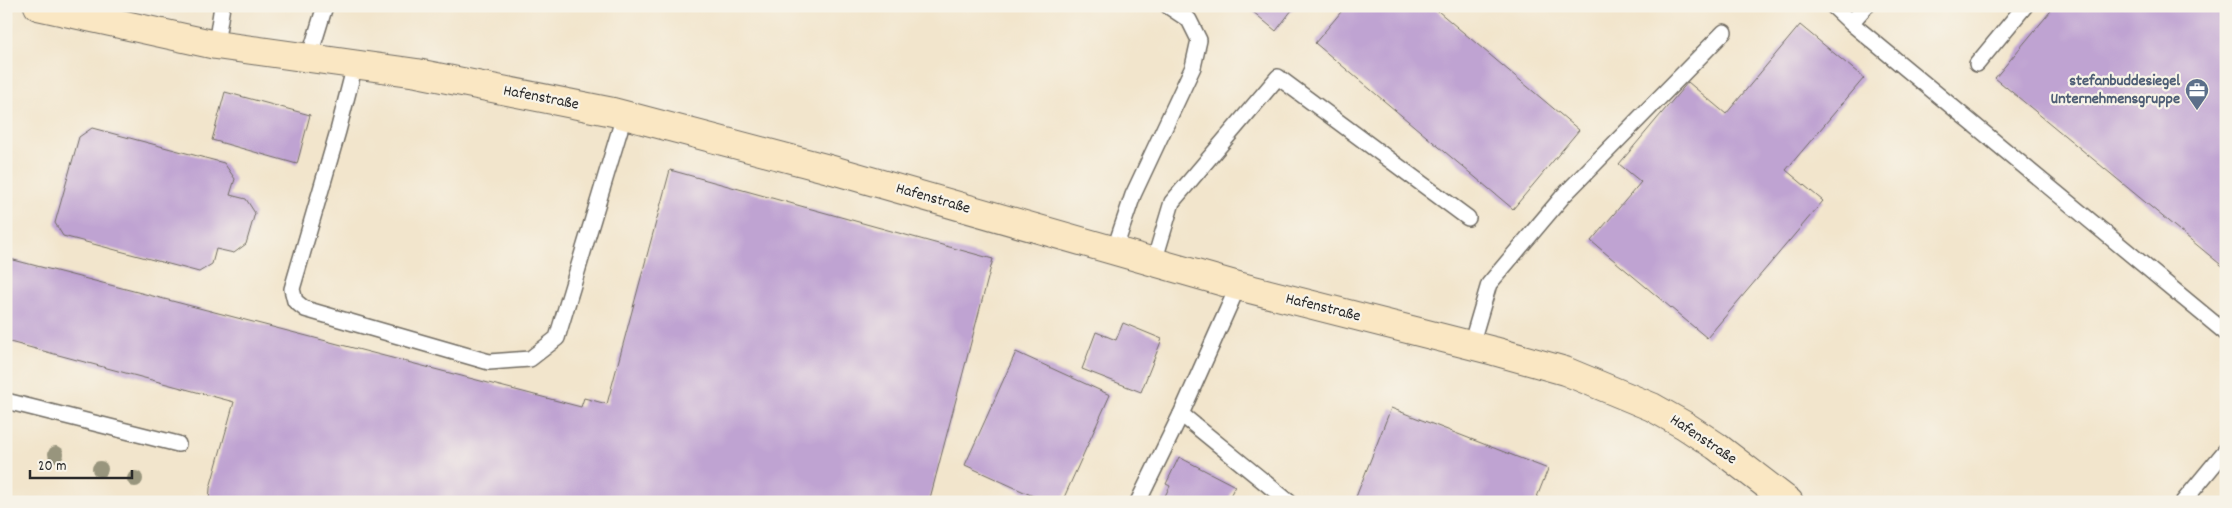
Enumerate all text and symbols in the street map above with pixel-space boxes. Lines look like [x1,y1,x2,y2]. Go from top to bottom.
place label: stefanbuddesiegel Unternehmensgruppe [2050,70,2180,111]
office icon: stefanbuddesiegel Unternehmensgruppe [2184,77,2210,111]
street label: Hafenstraße [501,79,581,117]
street label: Hafenstraße [893,177,973,221]
street label: Hafenstraße [1283,288,1363,328]
street label: Hafenstraße [1665,409,1741,471]
scale bar [30,448,132,480]
text: 20 m [38,456,66,478]

